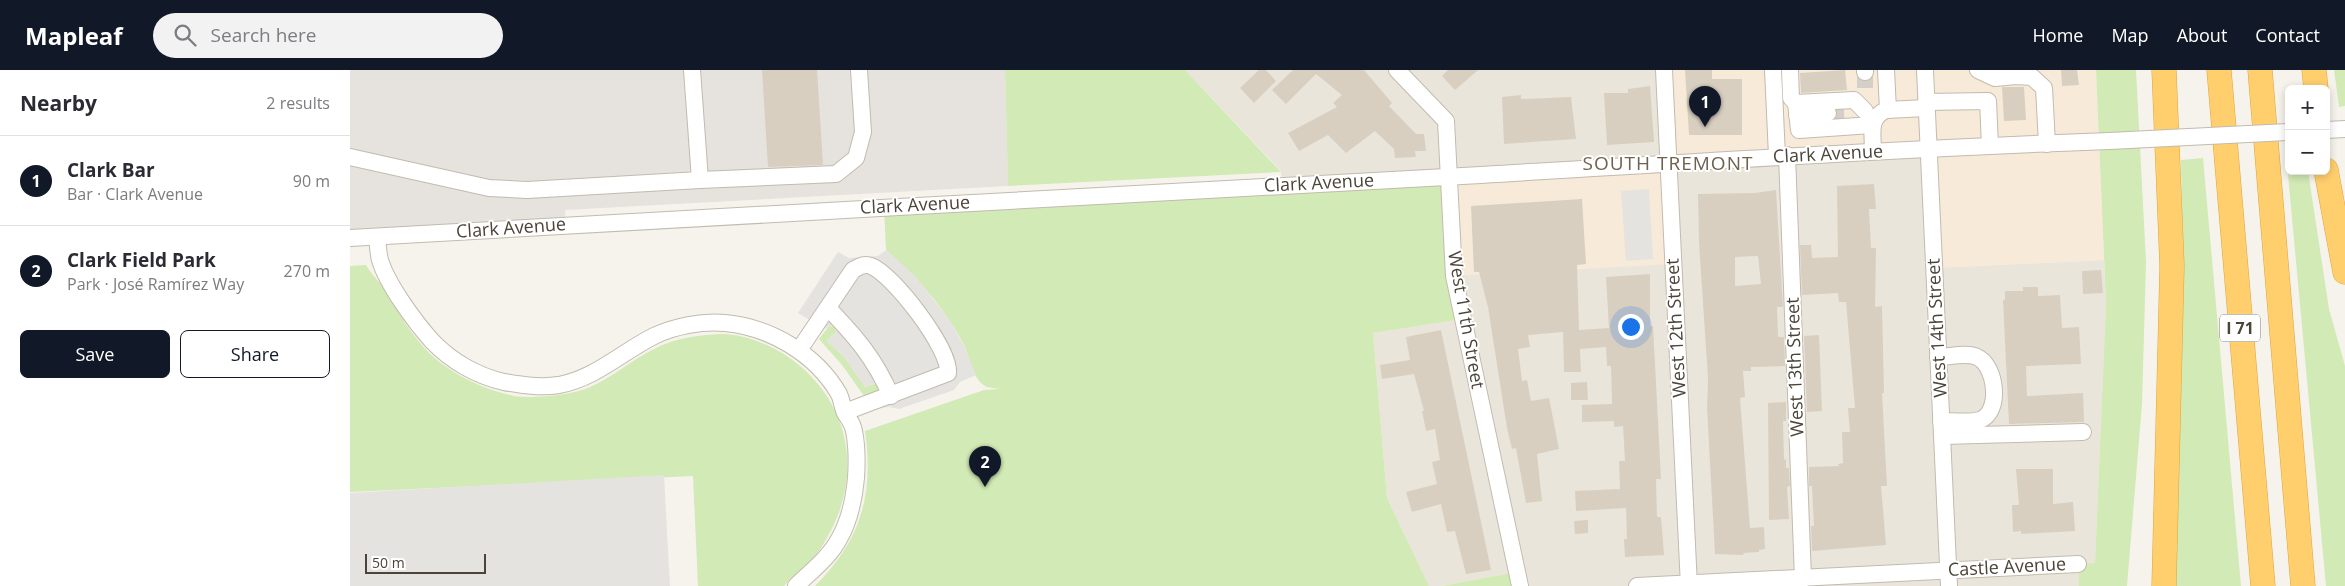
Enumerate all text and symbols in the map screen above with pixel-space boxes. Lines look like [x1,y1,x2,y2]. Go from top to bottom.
search box [153,13,503,58]
text: Mapleaf [25,19,123,52]
icon: search [171,21,199,49]
text: Search here [211,22,316,48]
text: Home [2033,23,2083,47]
text: Map [2111,23,2149,47]
text: About [2177,23,2227,47]
text: Contact [2255,23,2320,47]
map controls [2285,85,2330,175]
button: + [2285,85,2330,130]
pin: 1 [1689,86,1721,127]
text: Nearby [20,89,97,117]
text: 2 results [266,92,330,114]
button: − [2285,130,2330,175]
street label: Clark Avenue [1772,138,1884,168]
district label: SOUTH TREMONT [1583,150,1753,176]
text: Clark Bar [67,157,155,183]
street label: Clark Avenue [1263,167,1375,197]
text: 1 [31,170,41,192]
text: 90 m [293,170,330,192]
text: Bar · Clark Avenue [67,183,203,205]
street label: Clark Avenue [859,189,971,219]
street label: Clark Avenue [455,211,567,243]
text: Clark Field Park [67,247,216,273]
street label: West 11th Street [1443,249,1491,391]
street label: West 12th Street [1659,258,1691,398]
street label: West 14th Street [1920,258,1952,398]
text: 2 [31,260,41,282]
text: 270 m [284,260,330,282]
text: Park · José Ramírez Way [67,273,244,295]
street label: West 13th Street [1780,297,1808,437]
your location [1618,314,1644,340]
road number: I 71 [2220,314,2260,342]
button: Save [20,330,170,378]
button: Share [180,330,330,378]
pin: 2 [969,446,1001,487]
scale bar [365,551,486,574]
street label: Castle Avenue [1947,551,2067,581]
text: 50 m [372,553,405,572]

